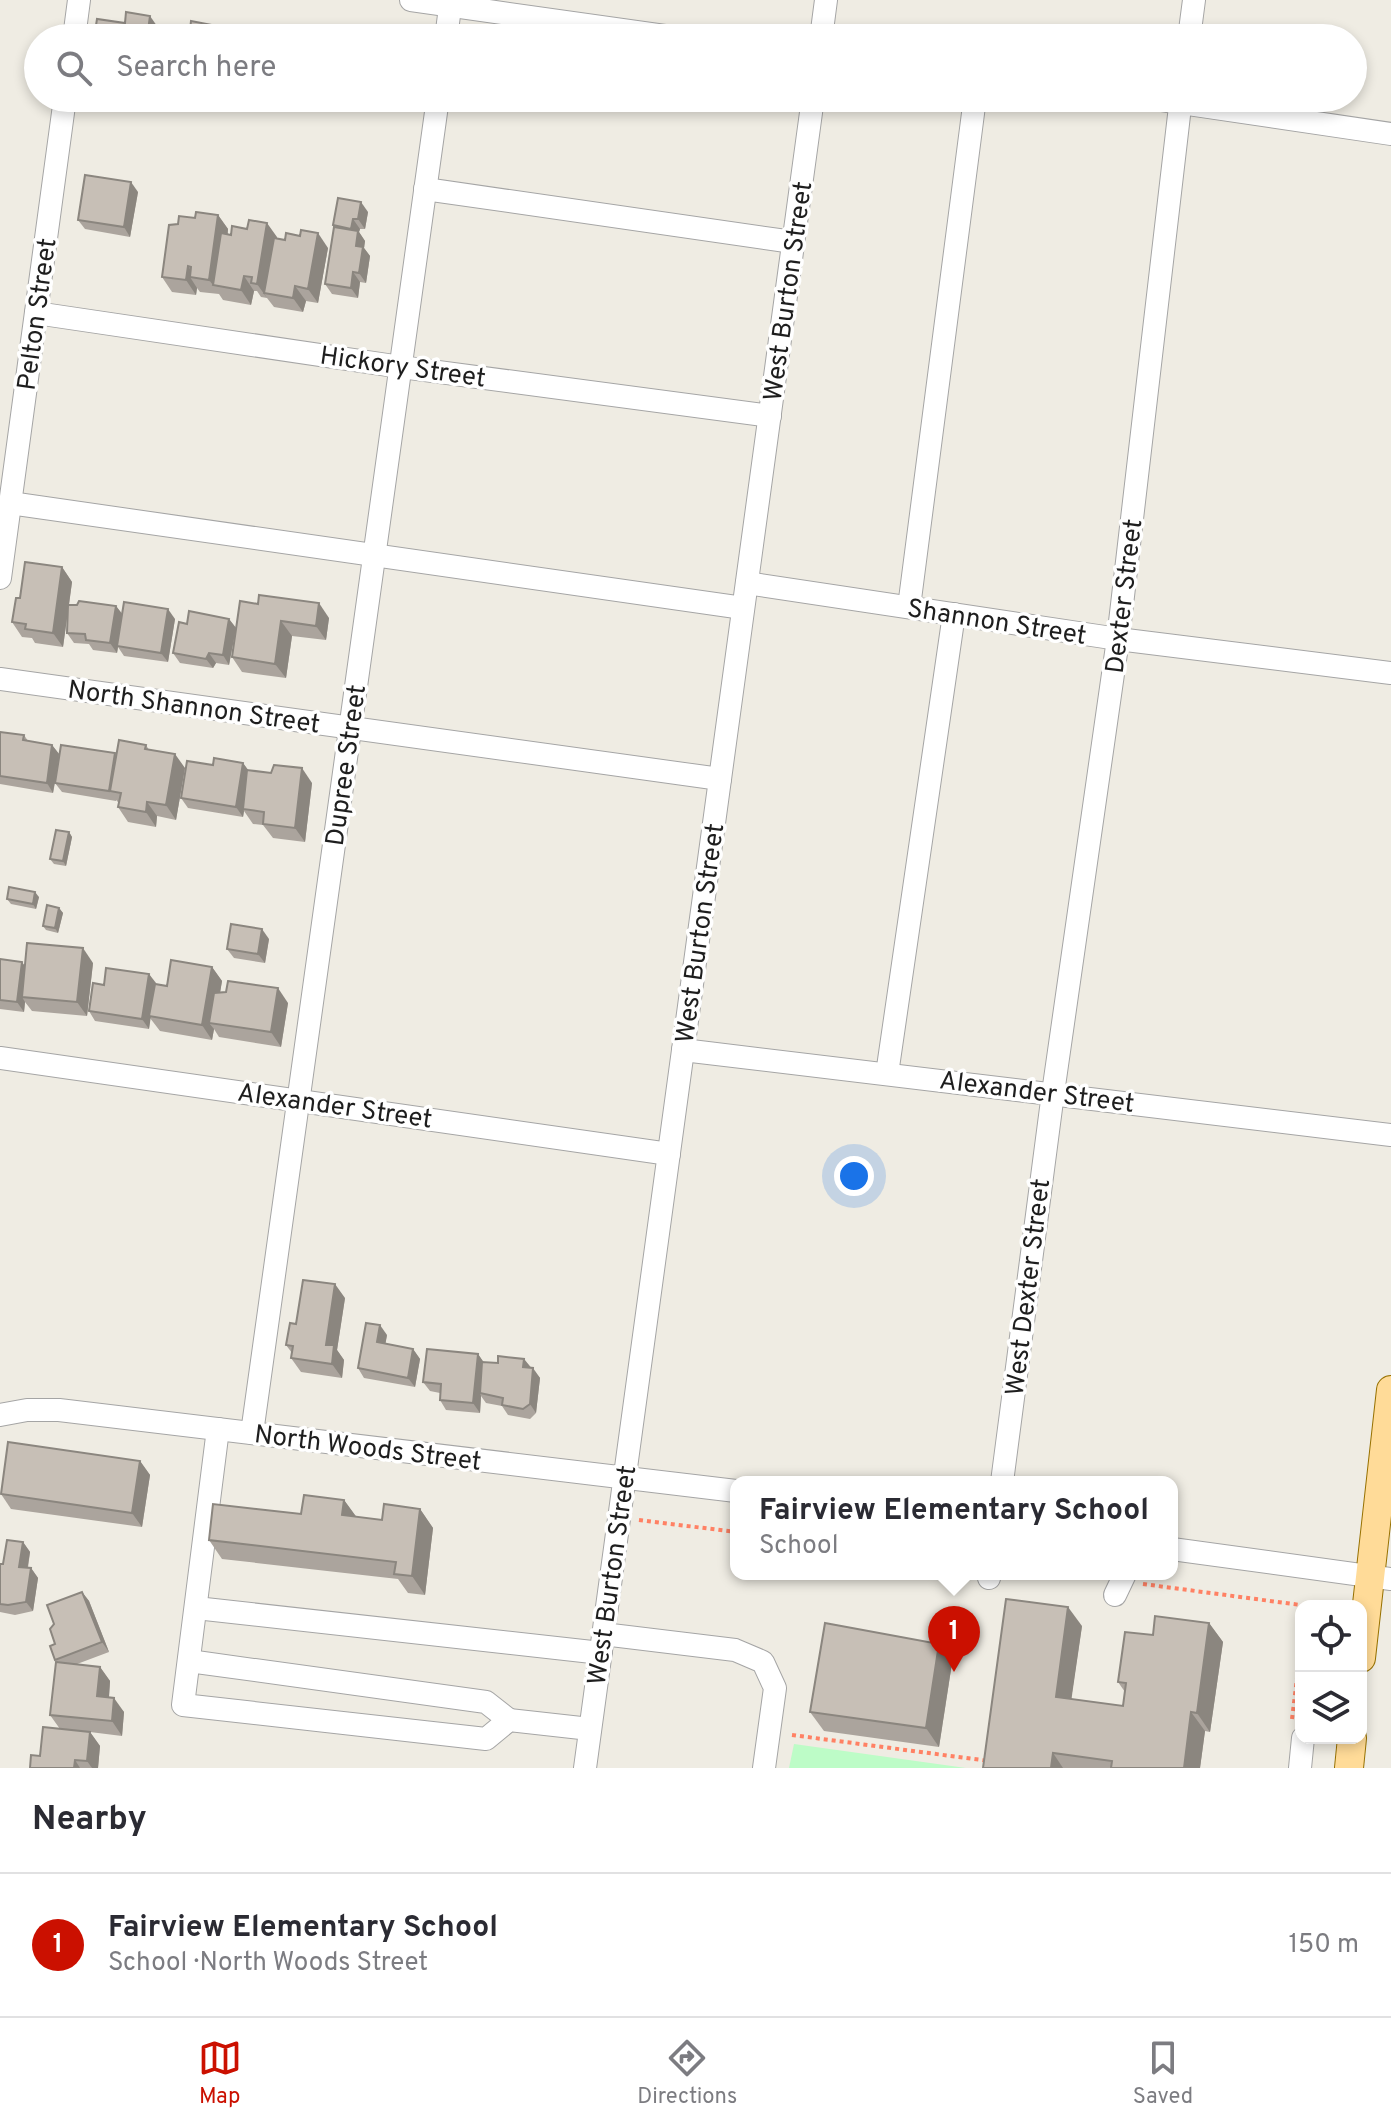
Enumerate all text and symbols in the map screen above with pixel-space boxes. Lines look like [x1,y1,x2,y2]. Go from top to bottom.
search box [24,24,1367,112]
icon: search [52,46,96,90]
text: Search here [116,50,276,87]
street label: West Burton Street [758,179,821,403]
street label: Pelton Street [11,236,65,393]
street label: Hickory Street [318,341,488,396]
street label: Dexter Street [1100,517,1151,675]
street label: Shannon Street [905,593,1089,654]
street label: North Shannon Street [65,674,322,743]
street label: Dupree Street [320,682,375,848]
street label: West Burton Street [670,821,733,1045]
street label: Alexander Street [937,1065,1136,1122]
street label: Alexander Street [235,1077,434,1137]
your location [834,1156,874,1196]
street label: West Dexter Street [1000,1177,1059,1398]
street label: North Woods Street [252,1419,483,1480]
street label: West Burton Street [582,1463,645,1687]
popup [730,1476,1178,1580]
text: Fairview Elementary School [759,1493,1149,1530]
text: School [759,1530,838,1563]
map controls [1295,1600,1367,1744]
button: locate [1295,1600,1367,1672]
pin: 1 [928,1606,980,1672]
button: layers [1295,1672,1367,1744]
text: Nearby [32,1799,147,1842]
text: Fairview Elementary School [108,1910,498,1947]
text: 1 [53,1929,63,1962]
text: 150 m [1288,1929,1359,1962]
text: School · North Woods Street [108,1947,428,1980]
tab: Map [198,2036,242,2111]
tab: Directions [637,2036,737,2111]
tab: Saved [1133,2036,1193,2111]

